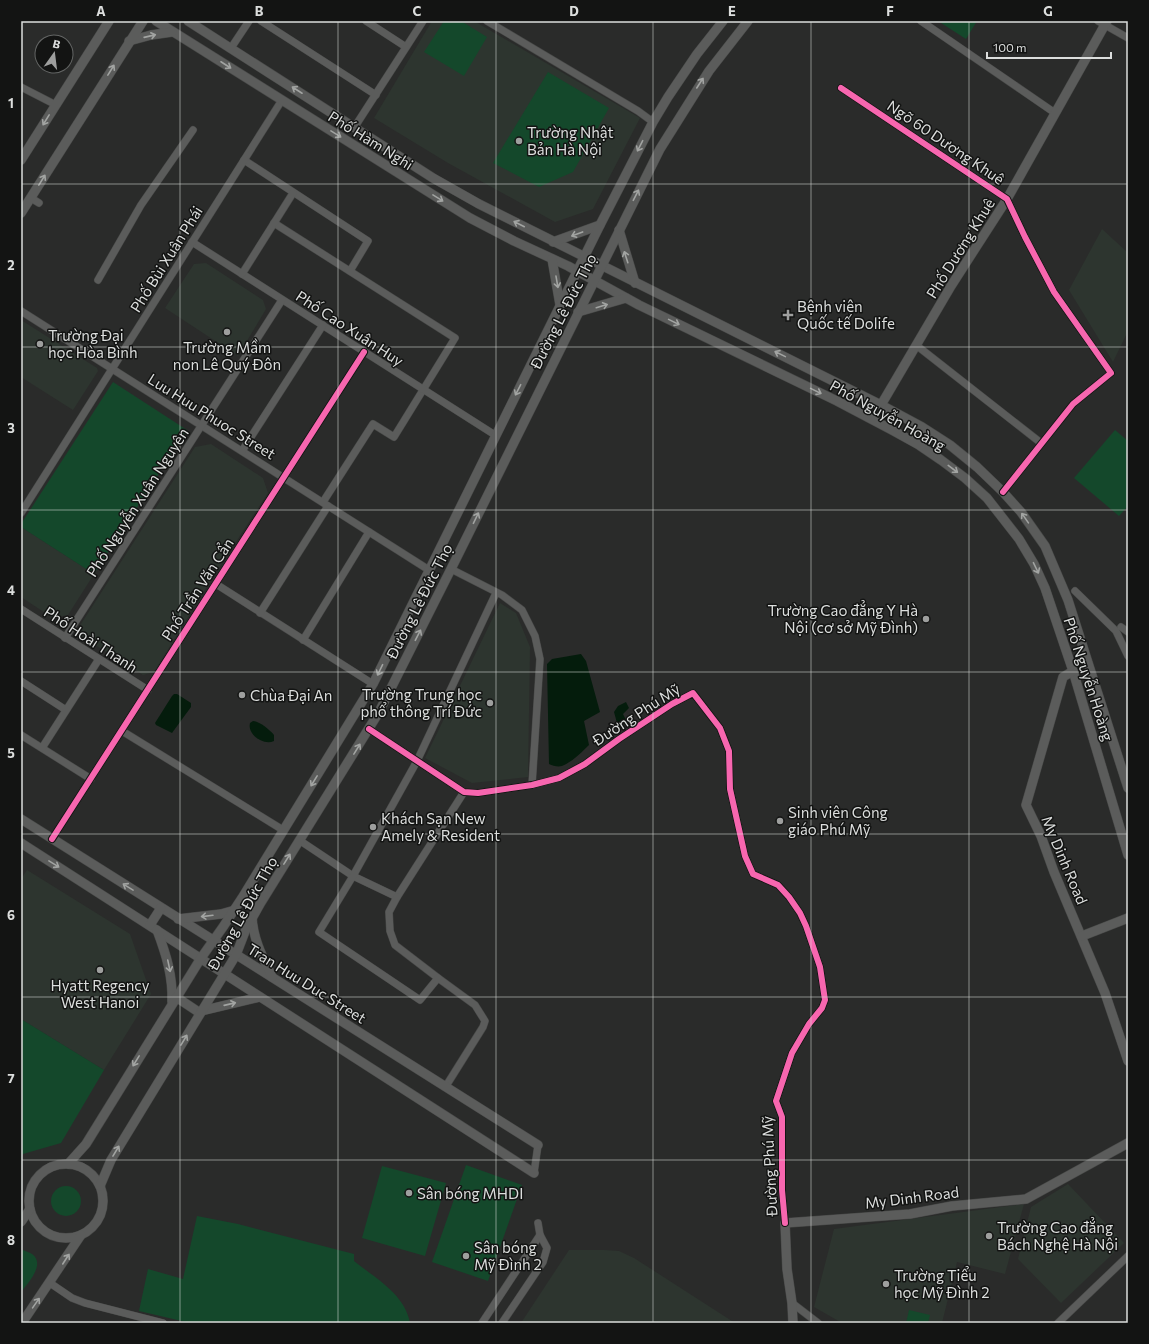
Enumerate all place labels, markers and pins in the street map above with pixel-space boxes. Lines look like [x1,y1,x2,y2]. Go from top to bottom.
place label: Trường Nhật Bản Hà Nội [527,123,614,158]
marker: Trường Nhật Bản Hà Nội [514,136,524,146]
place label: Bệnh viện Quốc tế Dolife [797,297,895,332]
marker: Bệnh viện Quốc tế Dolife [782,309,794,321]
place label: Trường Đại học Hòa Bình [48,326,138,361]
marker: Trường Mầm non Lê Quý Đôn [222,327,232,337]
place label: Trường Mầm non Lê Quý Đôn [173,338,281,373]
marker: Trường Đại học Hòa Bình [35,339,45,349]
place label: Trường Cao đẳng Y Hà Nội (cơ sở Mỹ Đình) [767,600,918,636]
marker: Trường Cao đẳng Y Hà Nội (cơ sở Mỹ Đình) [921,614,931,624]
place label: Trường Trung học phổ thông Trí Đức [360,685,482,720]
place label: Chùa Đại An [250,686,332,704]
marker: Chùa Đại An [237,690,247,700]
marker: Trường Trung học phổ thông Trí Đức [485,698,495,708]
place label: Sinh viên Công giáo Phú Mỹ [788,803,888,838]
place label: Khách Sạn New Amely & Resident [381,809,500,844]
marker: Sinh viên Công giáo Phú Mỹ [775,816,785,826]
marker: Khách Sạn New Amely & Resident [368,822,378,832]
marker: Hyatt Regency West Hanoi [95,965,105,975]
place label: Hyatt Regency West Hanoi [50,976,150,1011]
place label: Sân bóng MHDI [417,1184,523,1202]
marker: Sân bóng MHDI [404,1188,414,1198]
place label: Trường Cao đẳng Bách Nghệ Hà Nội [997,1217,1118,1253]
marker: Trường Cao đẳng Bách Nghệ Hà Nội [984,1231,994,1241]
place label: Sân bóng Mỹ Đình 2 [474,1238,542,1273]
marker: Sân bóng Mỹ Đình 2 [461,1251,471,1261]
place label: Trường Tiểu học Mỹ Đình 2 [894,1266,990,1301]
marker: Trường Tiểu học Mỹ Đình 2 [881,1279,891,1289]

